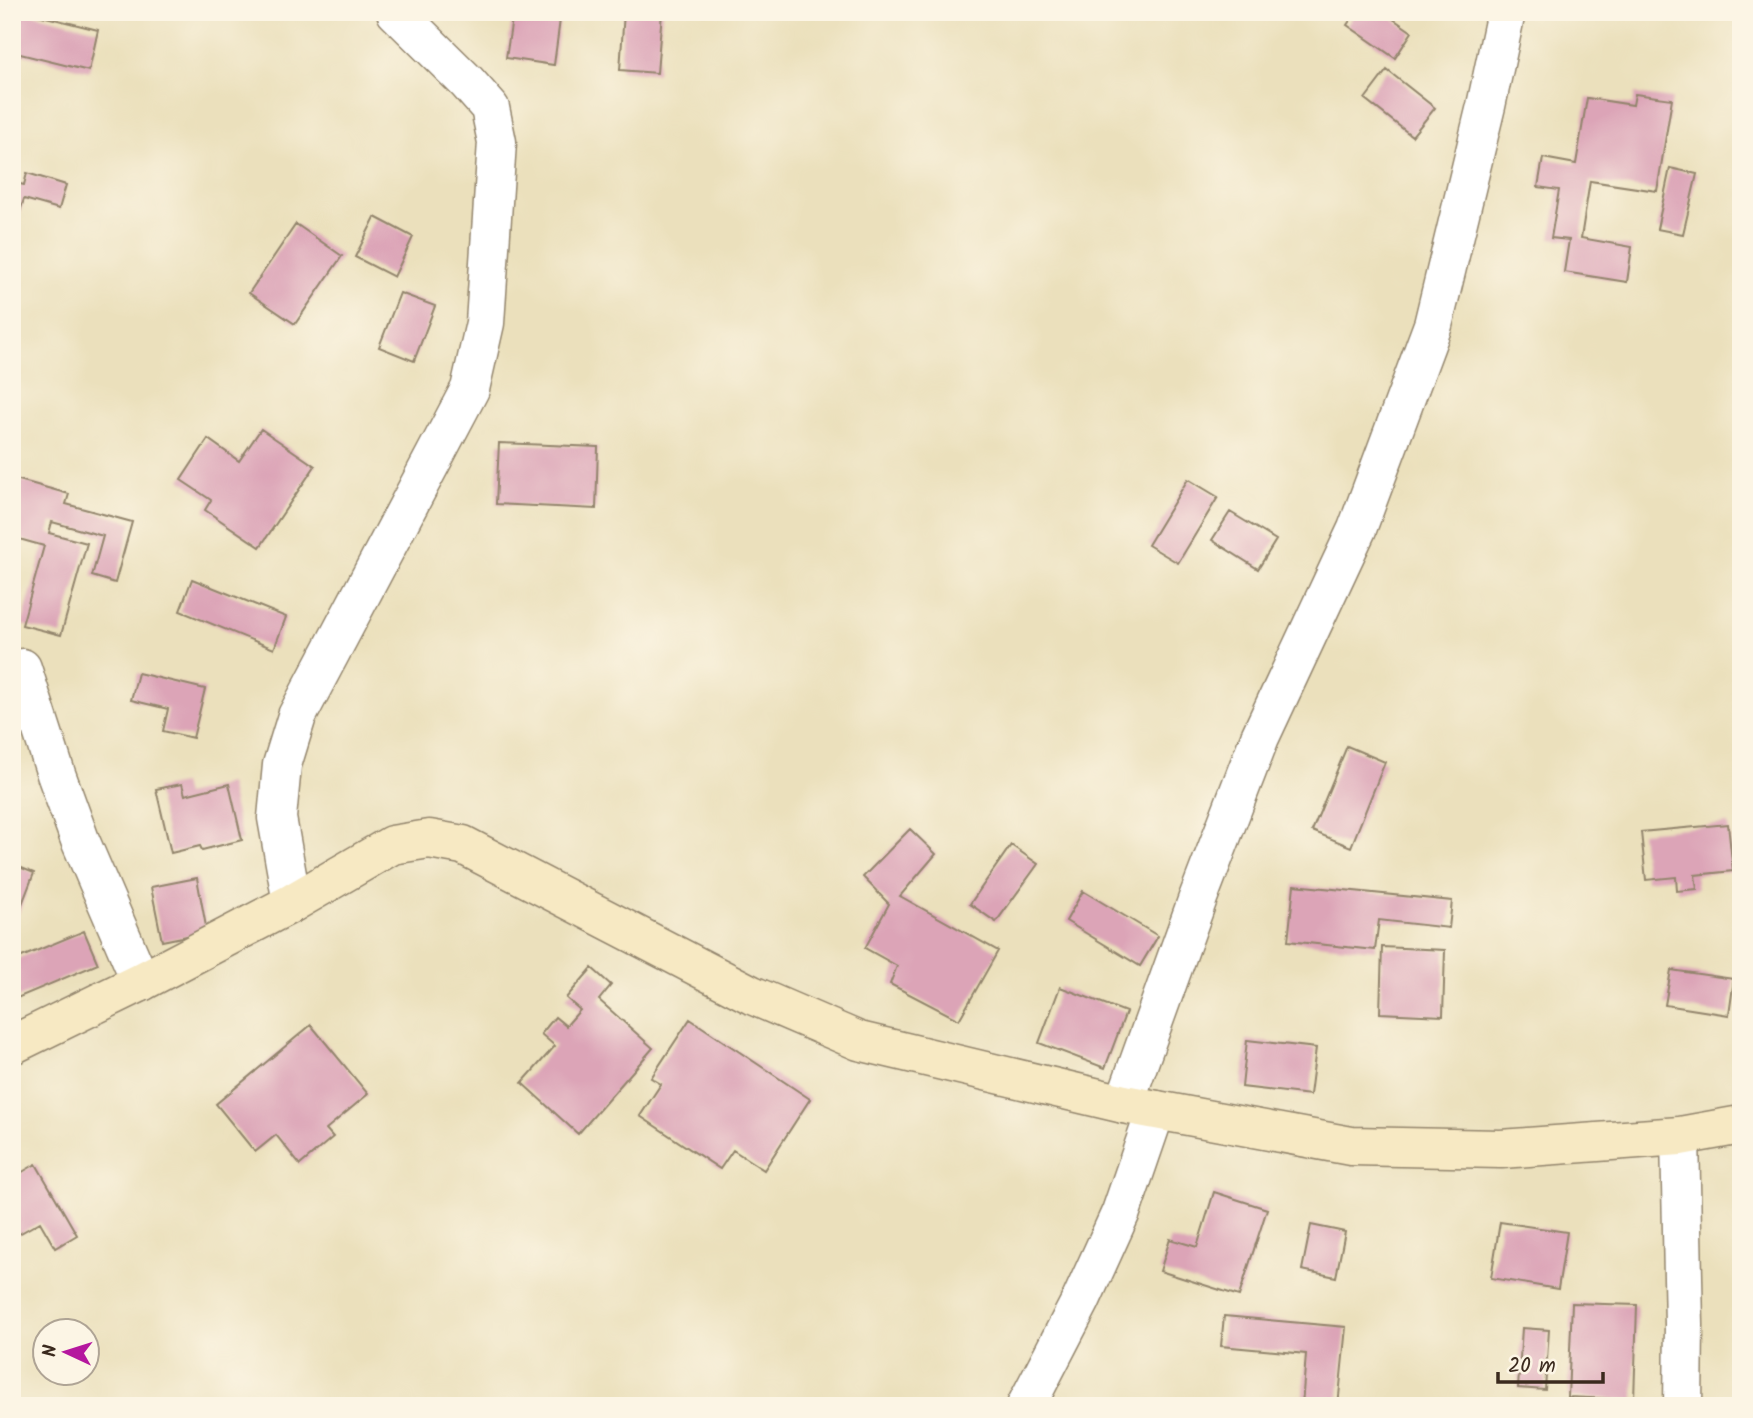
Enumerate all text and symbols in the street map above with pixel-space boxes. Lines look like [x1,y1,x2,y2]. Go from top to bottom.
north arrow [32,1316,102,1386]
scale bar [1498,1341,1602,1385]
text: N [36,1344,66,1358]
text: 20 m [1508,1350,1556,1383]

